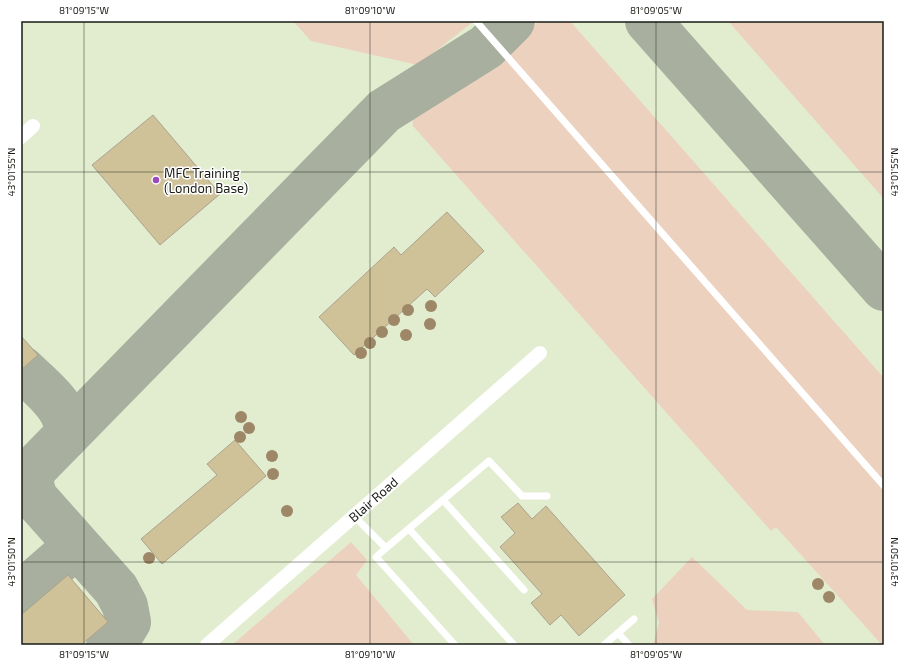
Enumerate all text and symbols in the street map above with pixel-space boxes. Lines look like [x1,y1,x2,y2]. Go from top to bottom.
text: 81°09'15"W [59,4,109,16]
text: 81°09'10"W [345,4,396,16]
text: 81°09'05"W [630,4,682,16]
text: 43°01'55"N [5,148,17,196]
text: 43°01'55"N [888,148,900,196]
place label: MFC Training (London Base) [164,165,248,196]
marker: MFC Training (London Base) [151,175,161,185]
street label: Blair Road [345,473,401,525]
text: 43°01'50"N [5,537,17,587]
text: 43°01'50"N [888,537,900,587]
text: 81°09'15"W [59,648,109,660]
text: 81°09'10"W [345,648,396,660]
text: 81°09'05"W [630,648,682,660]

